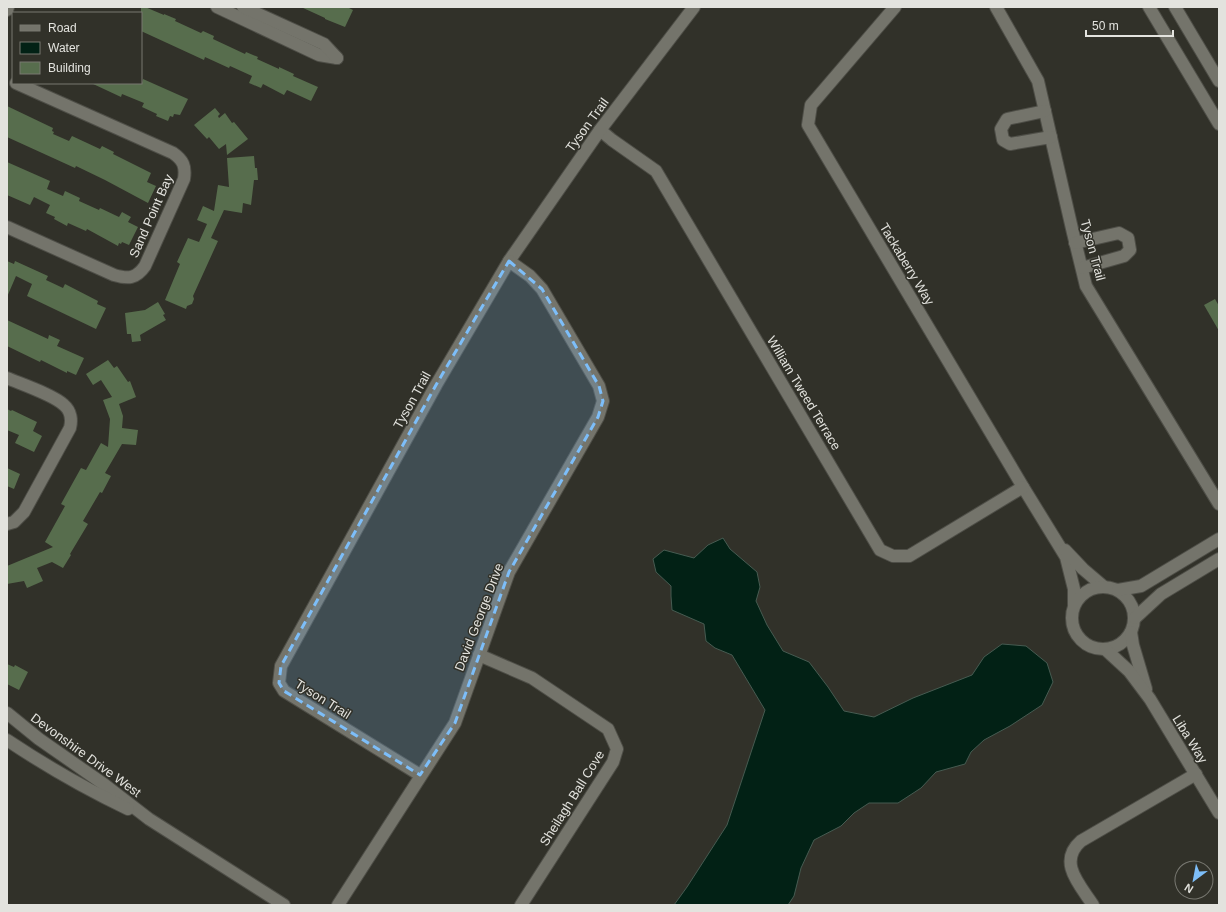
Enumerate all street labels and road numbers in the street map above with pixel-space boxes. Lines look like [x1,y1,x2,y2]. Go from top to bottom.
street label: Tyson Trail [562,95,612,155]
street label: Sand Point Bay [126,172,176,260]
street label: Tyson Trail [1078,218,1108,282]
street label: Tackaberry Way [877,220,938,308]
street label: William Tweed Terrace [764,333,844,453]
street label: Tyson Trail [390,369,434,431]
street label: David George Drive [452,561,506,673]
street label: Tyson Trail [292,676,354,722]
street label: Devonshire Drive West [28,710,144,800]
street label: Liba Way [1169,712,1211,766]
street label: Sheilagh Ball Cove [537,747,607,849]

